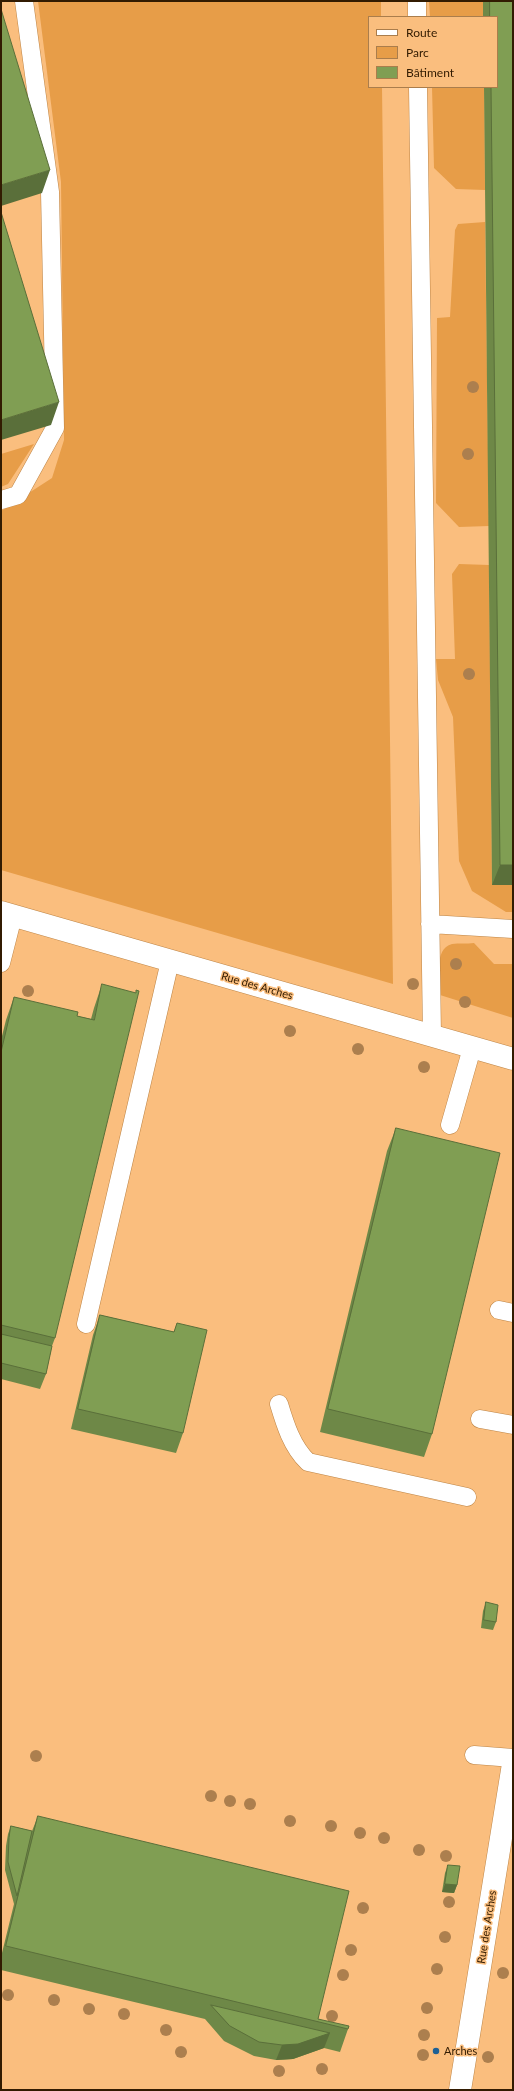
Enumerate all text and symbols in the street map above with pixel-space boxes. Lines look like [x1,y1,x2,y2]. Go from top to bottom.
legend [368,16,498,88]
text: Route [406,25,437,40]
text: Parc [406,45,429,60]
text: Bâtiment [406,65,454,80]
street label: Rue des Arches [220,969,294,1003]
street label: Rue des Arches [475,1889,499,1965]
place label: Arches [444,2044,477,2058]
marker: Arches [431,2046,441,2056]

